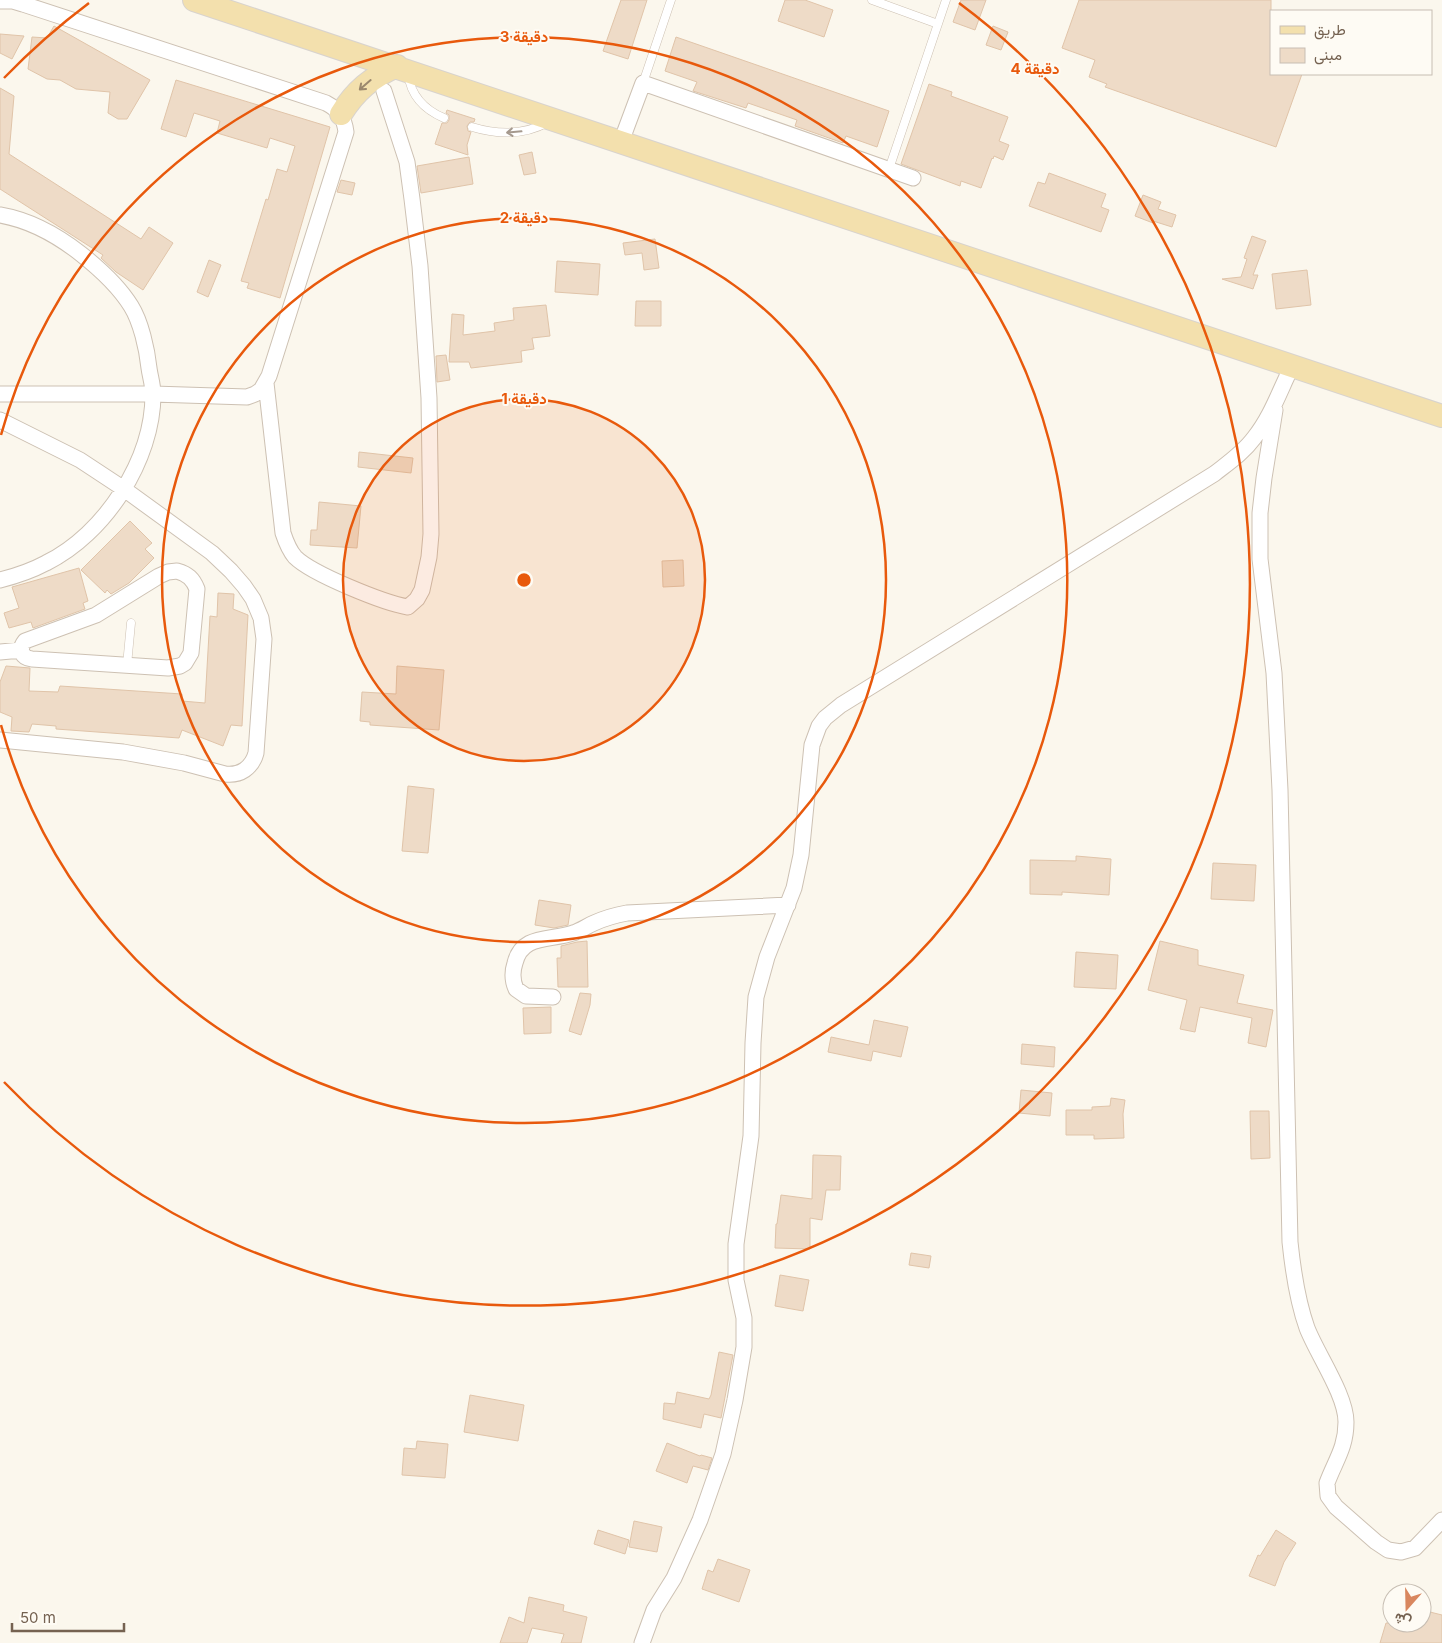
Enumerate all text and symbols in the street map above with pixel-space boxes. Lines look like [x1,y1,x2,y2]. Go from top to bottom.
legend [1270,10,1432,75]
text: طريق [1314,20,1346,40]
text: 3 دقيقة [500,27,548,46]
text: مبنى [1314,45,1342,65]
text: 4 دقيقة [1010,59,1060,78]
one-way arrow [358,80,371,91]
one-way arrow [506,128,522,137]
text: 2 دقيقة [500,208,548,227]
text: 1 دقيقة [501,389,547,408]
centre of rings [515,571,533,589]
north arrow [1382,1583,1432,1633]
scale bar [12,1600,125,1632]
text: 50 m [20,1608,56,1627]
text: ش [1391,1609,1414,1632]

